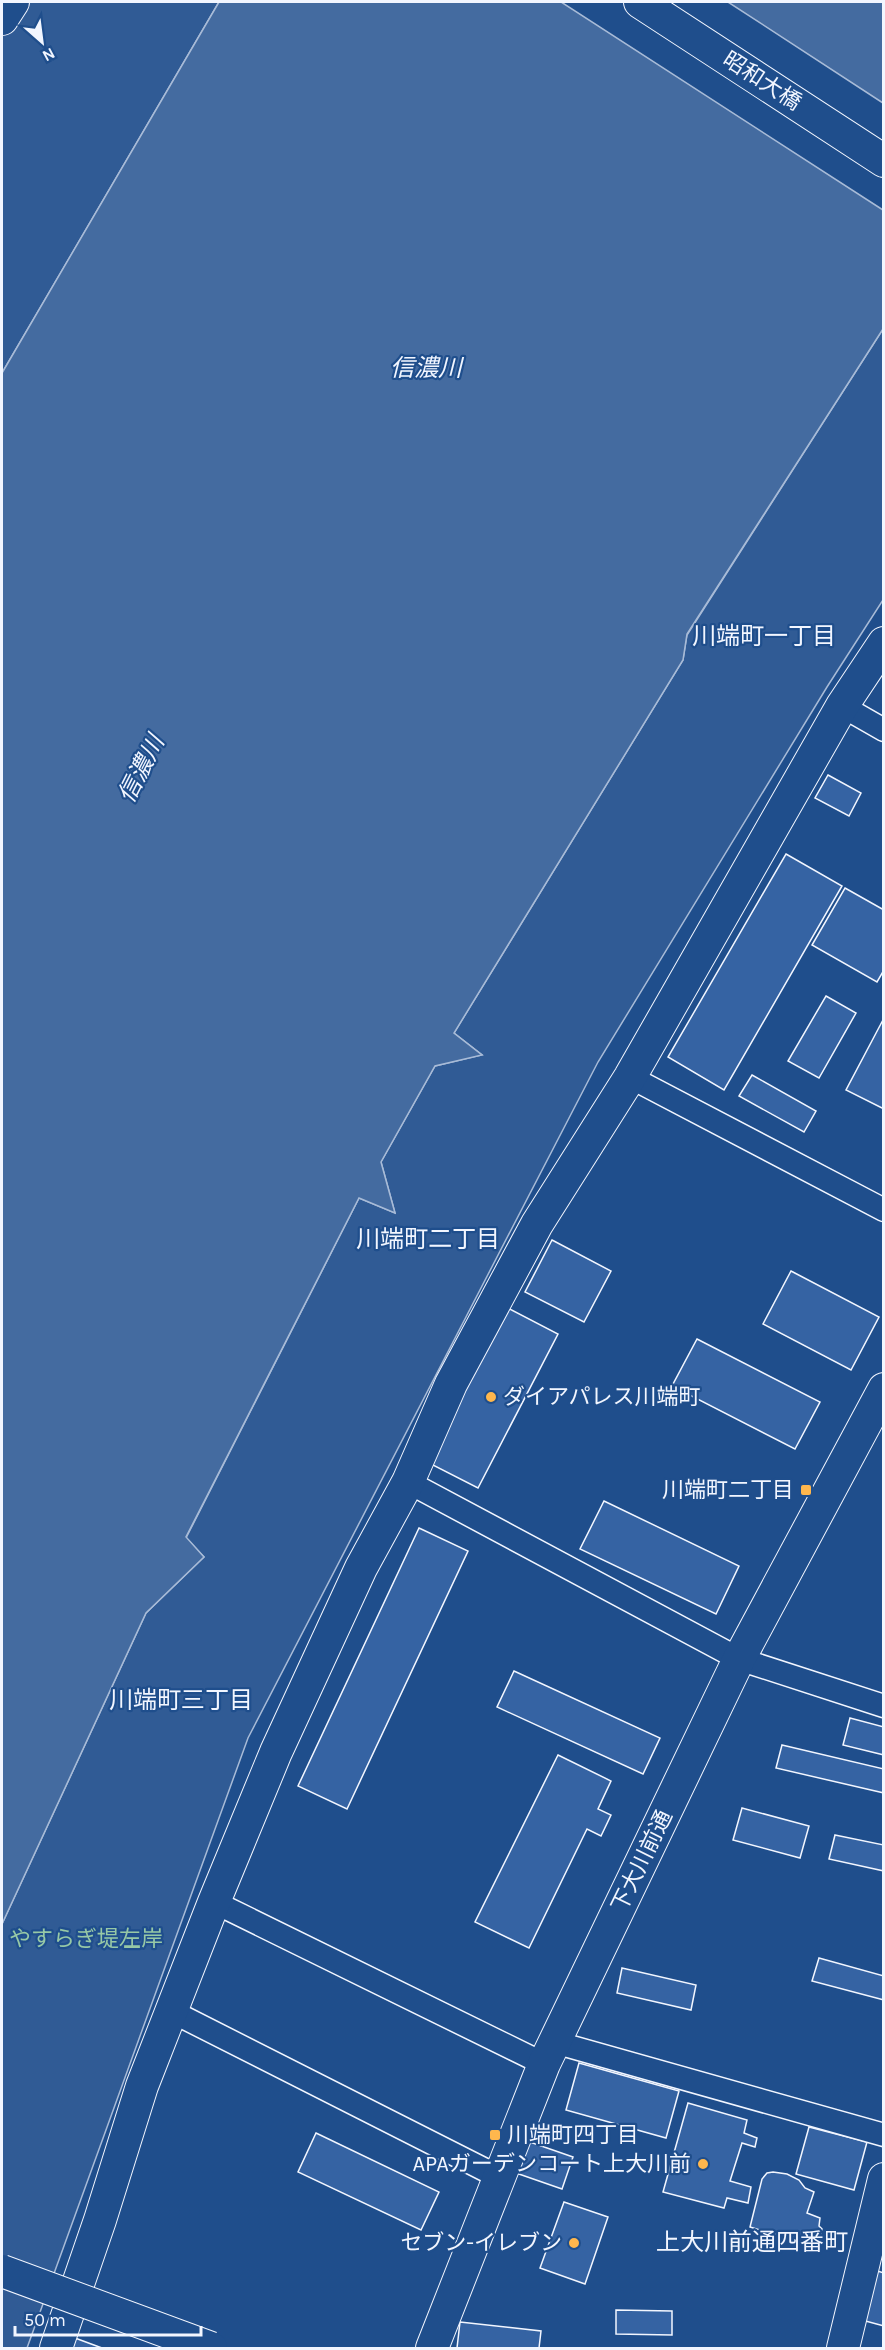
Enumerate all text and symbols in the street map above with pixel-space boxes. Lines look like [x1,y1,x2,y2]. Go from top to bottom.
north arrow [12,12,72,72]
text: N [39,44,58,66]
street label: 昭和大橋 [718,46,806,116]
water label: 信濃川 [390,354,465,382]
district label: 川端町一丁目 [692,622,836,650]
water label: 信濃川 [112,728,171,807]
district label: 川端町二丁目 [356,1225,500,1253]
place label: ダイアパレス川端町 [503,1384,701,1410]
marker: ダイアパレス川端町 [484,1390,498,1404]
place label: 川端町二丁目 [662,1477,794,1503]
marker: 川端町二丁目 [799,1483,813,1497]
district label: 川端町三丁目 [109,1686,253,1714]
street label: 下大川前通 [606,1806,678,1916]
park label: やすらぎ堤左岸 [9,1926,163,1952]
place label: 川端町四丁目 [507,2122,639,2148]
marker: 川端町四丁目 [488,2128,502,2142]
place label: APAガーデンコート上大川前 [412,2151,691,2177]
marker: APAガーデンコート上大川前 [696,2157,710,2171]
district label: 上大川前通四番町 [656,2228,848,2256]
place label: セブン-イレブン [400,2230,562,2256]
marker: セブン-イレブン [567,2236,581,2250]
scale bar [15,2299,201,2337]
text: 50 m [24,2309,66,2331]

